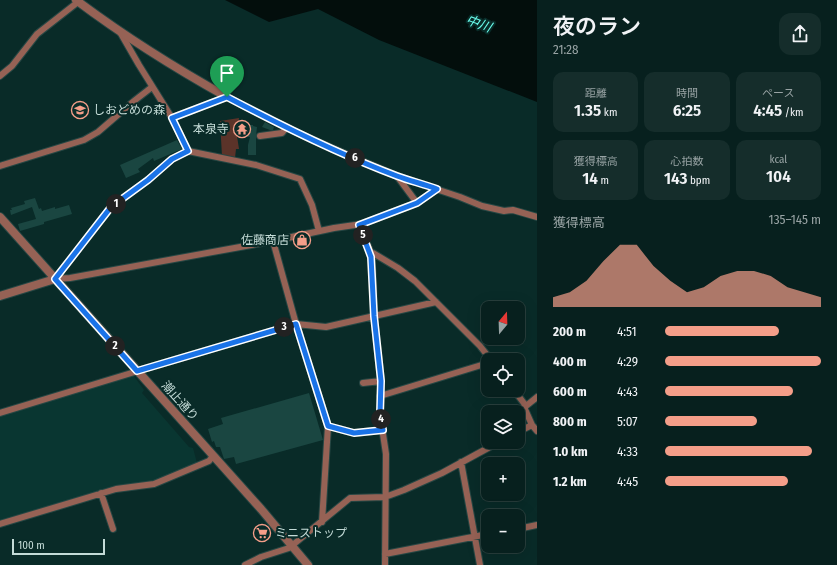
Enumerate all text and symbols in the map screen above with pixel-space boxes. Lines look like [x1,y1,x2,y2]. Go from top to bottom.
water label: 中川 [464,12,495,36]
text: 夜のラン [553,13,641,40]
button: share [779,13,821,55]
text: 21:28 [553,42,579,57]
pin [210,56,244,97]
icon: arrive [216,62,238,84]
text: 距離 [585,87,607,100]
text: 時間 [676,87,698,100]
text: ペース [762,87,795,100]
school or university icon: しおどめの森 [70,100,90,120]
text: 1.35 [574,100,601,121]
text: 6:25 [673,100,701,121]
text: 4:45 [753,100,782,121]
place label: しおどめの森 [93,103,165,117]
text: km [601,106,617,119]
text: /km [782,106,804,119]
temple icon: 本泉寺 [232,119,252,139]
place label: 本泉寺 [193,122,229,136]
pin: 6 [345,148,365,168]
text: 6 [352,151,358,164]
text: kcal [769,153,787,166]
text: 獲得標高 [574,155,618,168]
text: 心拍数 [670,155,703,168]
text: 104 [766,166,791,187]
text: 14 [582,168,598,189]
text: 143 [664,168,687,189]
text: m [598,174,609,187]
text: bpm [687,174,710,187]
pin: 1 [106,194,126,214]
text: 1 [114,197,118,210]
text: 135–145 m [769,212,821,227]
text: 獲得標高 [553,215,605,230]
pin: 5 [353,225,373,245]
text: 5 [360,228,366,241]
shop icon: 佐藤商店 [292,230,312,250]
place label: 佐藤商店 [241,233,289,247]
north arrow [481,301,525,345]
map controls [481,301,525,553]
pin: 3 [274,317,294,337]
text: 3 [281,320,287,333]
text: 200 m [553,324,586,339]
text: 4:51 [617,324,637,339]
pin: 2 [105,336,125,356]
text: 2 [112,339,118,352]
button: locate [481,353,525,397]
text: 400 m [553,354,587,369]
text: 4:29 [617,354,638,369]
street label: 潮止通り [159,378,201,424]
text: 600 m [553,384,587,399]
text: 4:43 [617,384,638,399]
button: layers [481,405,525,449]
pin: 4 [371,409,391,429]
text: 4 [378,412,384,425]
text: 800 m [553,414,587,429]
text: 5:07 [617,414,638,429]
text: 1.0 km [553,444,588,459]
text: 4:33 [617,444,638,459]
button: + [481,457,525,501]
text: 1.2 km [553,474,587,489]
text: 4:45 [617,474,638,489]
button: − [481,509,525,553]
supermarket icon: ミニストップ [252,523,272,543]
place label: ミニストップ [275,526,347,540]
scale bar [12,537,105,556]
text: 100 m [18,539,45,552]

